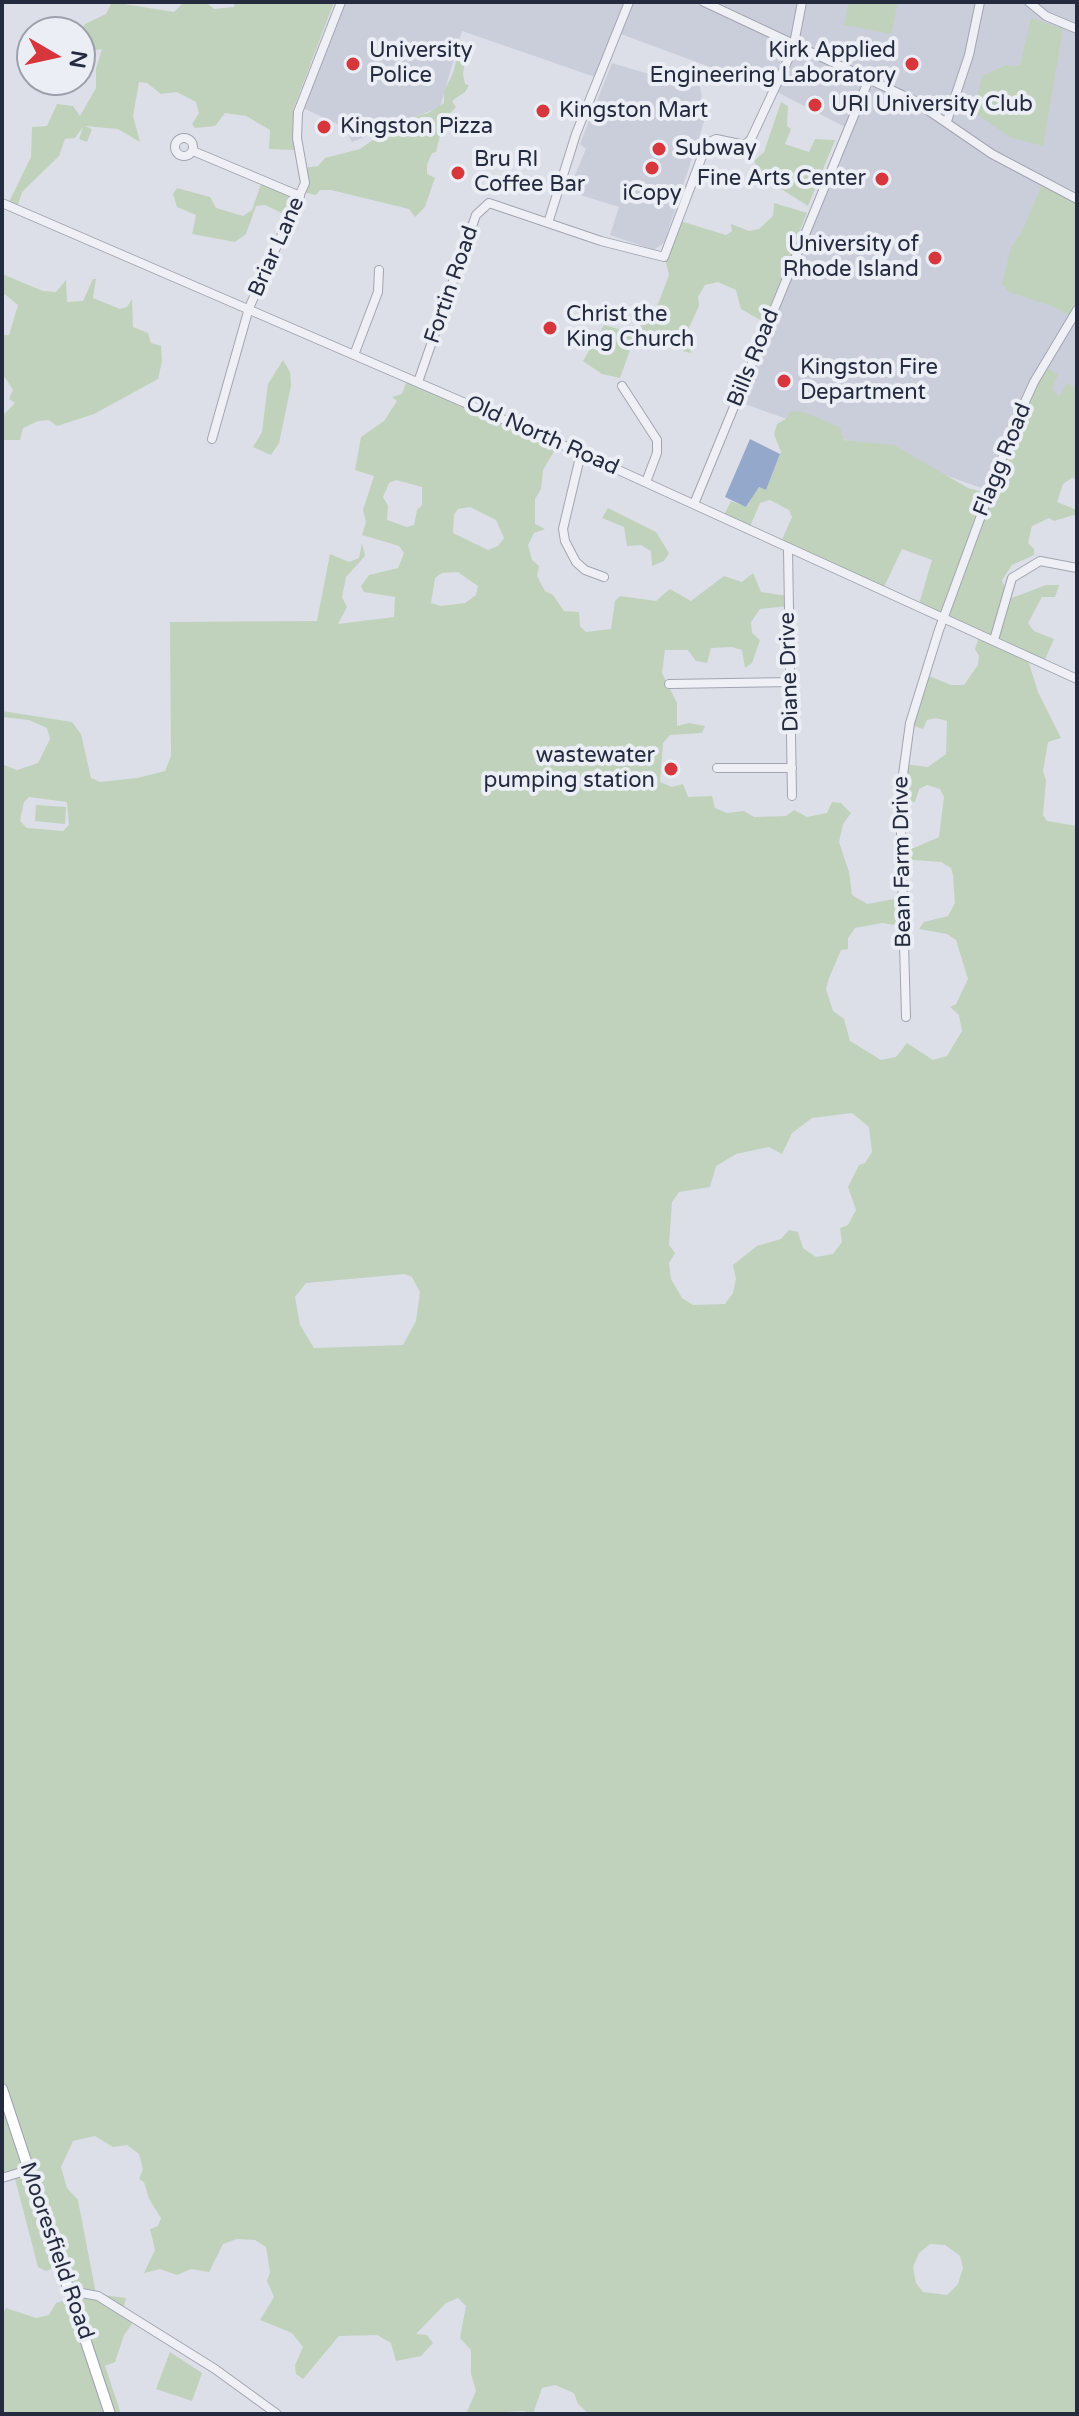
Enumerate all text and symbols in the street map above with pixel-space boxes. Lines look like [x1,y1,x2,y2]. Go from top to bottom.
north arrow [16,16,96,96]
place label: University Police [369,38,473,90]
place label: Kirk Applied Engineering Laboratory [649,38,896,90]
text: N [64,49,92,70]
marker: University Police [344,55,362,73]
marker: Kirk Applied Engineering Laboratory [903,55,921,73]
place label: URI University Club [831,92,1033,118]
marker: URI University Club [806,96,824,114]
place label: Kingston Mart [559,98,708,124]
marker: Kingston Mart [534,102,552,120]
place label: Kingston Pizza [340,114,493,140]
marker: Kingston Pizza [315,118,333,136]
place label: Subway [675,136,757,162]
marker: Subway [650,140,668,158]
place label: Bru RI Coffee Bar [474,147,585,198]
marker: iCopy [643,159,661,177]
marker: Bru RI Coffee Bar [449,164,467,182]
place label: Fine Arts Center [697,166,866,192]
marker: Fine Arts Center [873,170,891,188]
place label: iCopy [622,181,682,207]
street label: Briar Lane [243,193,311,301]
street label: Fortin Road [420,223,484,347]
place label: University of Rhode Island [783,232,919,284]
marker: University of Rhode Island [926,249,944,267]
place label: Christ the King Church [566,302,694,354]
street label: Bills Road [722,305,786,411]
marker: Christ the King Church [541,319,559,337]
place label: Kingston Fire Department [800,355,938,406]
marker: Kingston Fire Department [775,372,793,390]
street label: Old North Road [461,390,623,482]
street label: Flagg Road [968,400,1038,520]
street label: Diane Drive [775,612,805,732]
place label: wastewater pumping station [484,743,655,794]
marker: wastewater pumping station [662,760,680,778]
street label: Bean Farm Drive [888,776,918,948]
street label: Mooresfield Road [13,2159,99,2343]

